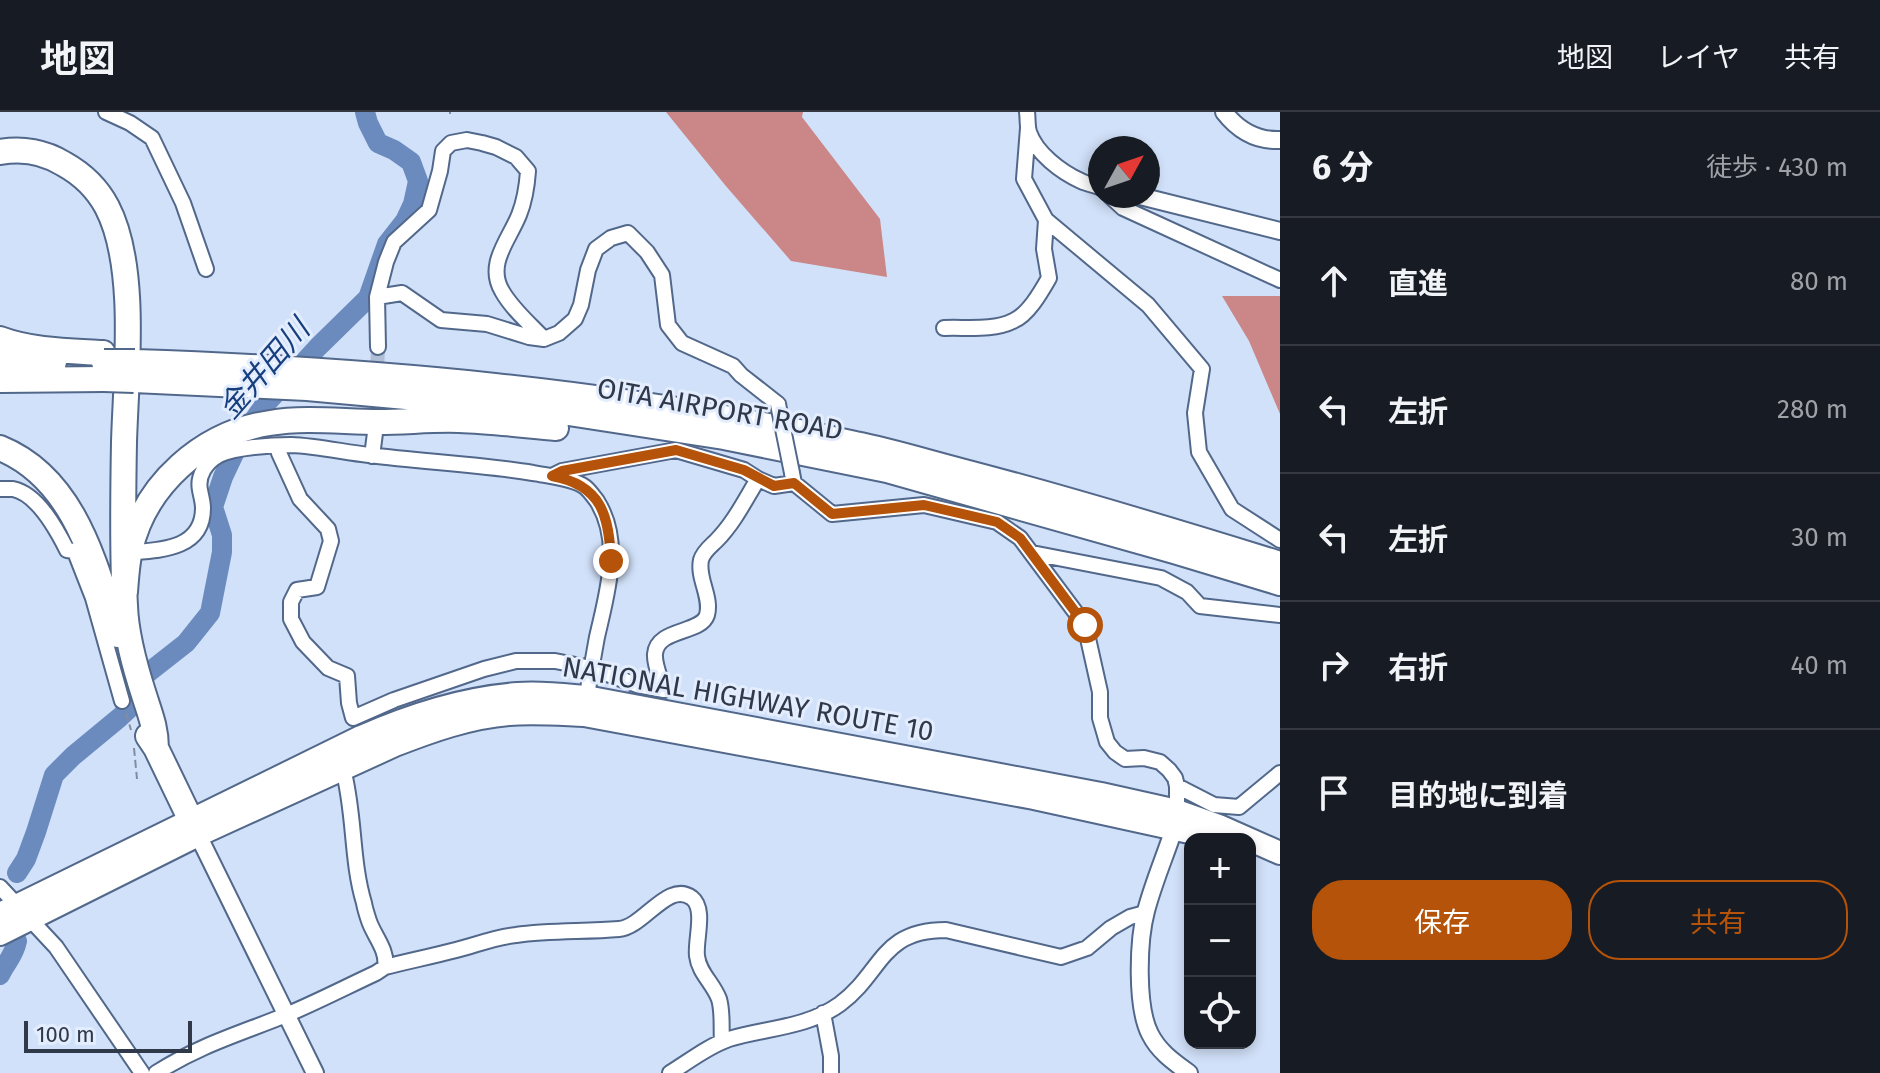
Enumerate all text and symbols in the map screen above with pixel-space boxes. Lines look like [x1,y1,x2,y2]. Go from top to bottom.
text: 地図 [40,36,116,82]
text: 地図 [1557,41,1613,74]
text: レイヤ [1657,41,1740,74]
text: 共有 [1784,41,1840,74]
north arrow [1088,136,1160,208]
text: 6 分 [1312,147,1373,188]
text: 徒歩 · 430 m [1706,152,1848,183]
icon: ahead [1312,259,1356,303]
text: 直進 [1388,266,1448,302]
text: 80 m [1790,266,1848,297]
water label: 金井田川 [211,310,319,426]
street label: OITA AIRPORT ROAD [594,371,846,447]
icon: left [1312,387,1356,431]
text: 左折 [1388,394,1448,430]
text: 280 m [1777,394,1848,425]
icon: left [1312,515,1356,559]
text: 左折 [1388,522,1448,558]
text: 30 m [1791,522,1848,553]
route end [593,543,629,579]
route start [1067,607,1103,643]
icon: right [1312,643,1356,687]
street label: NATIONAL HIGHWAY ROUTE 10 [560,650,936,748]
text: 右折 [1388,650,1448,686]
text: 40 m [1790,650,1848,681]
icon: arrive [1312,771,1356,815]
text: 目的地に到着 [1388,778,1568,814]
map controls [1184,833,1256,1049]
button: + [1184,833,1256,905]
button: 保存 [1312,880,1572,960]
button: 共有 [1588,880,1848,960]
button: − [1184,905,1256,977]
button: locate [1184,977,1256,1049]
scale bar [24,1017,192,1053]
text: 100 m [36,1021,95,1048]

